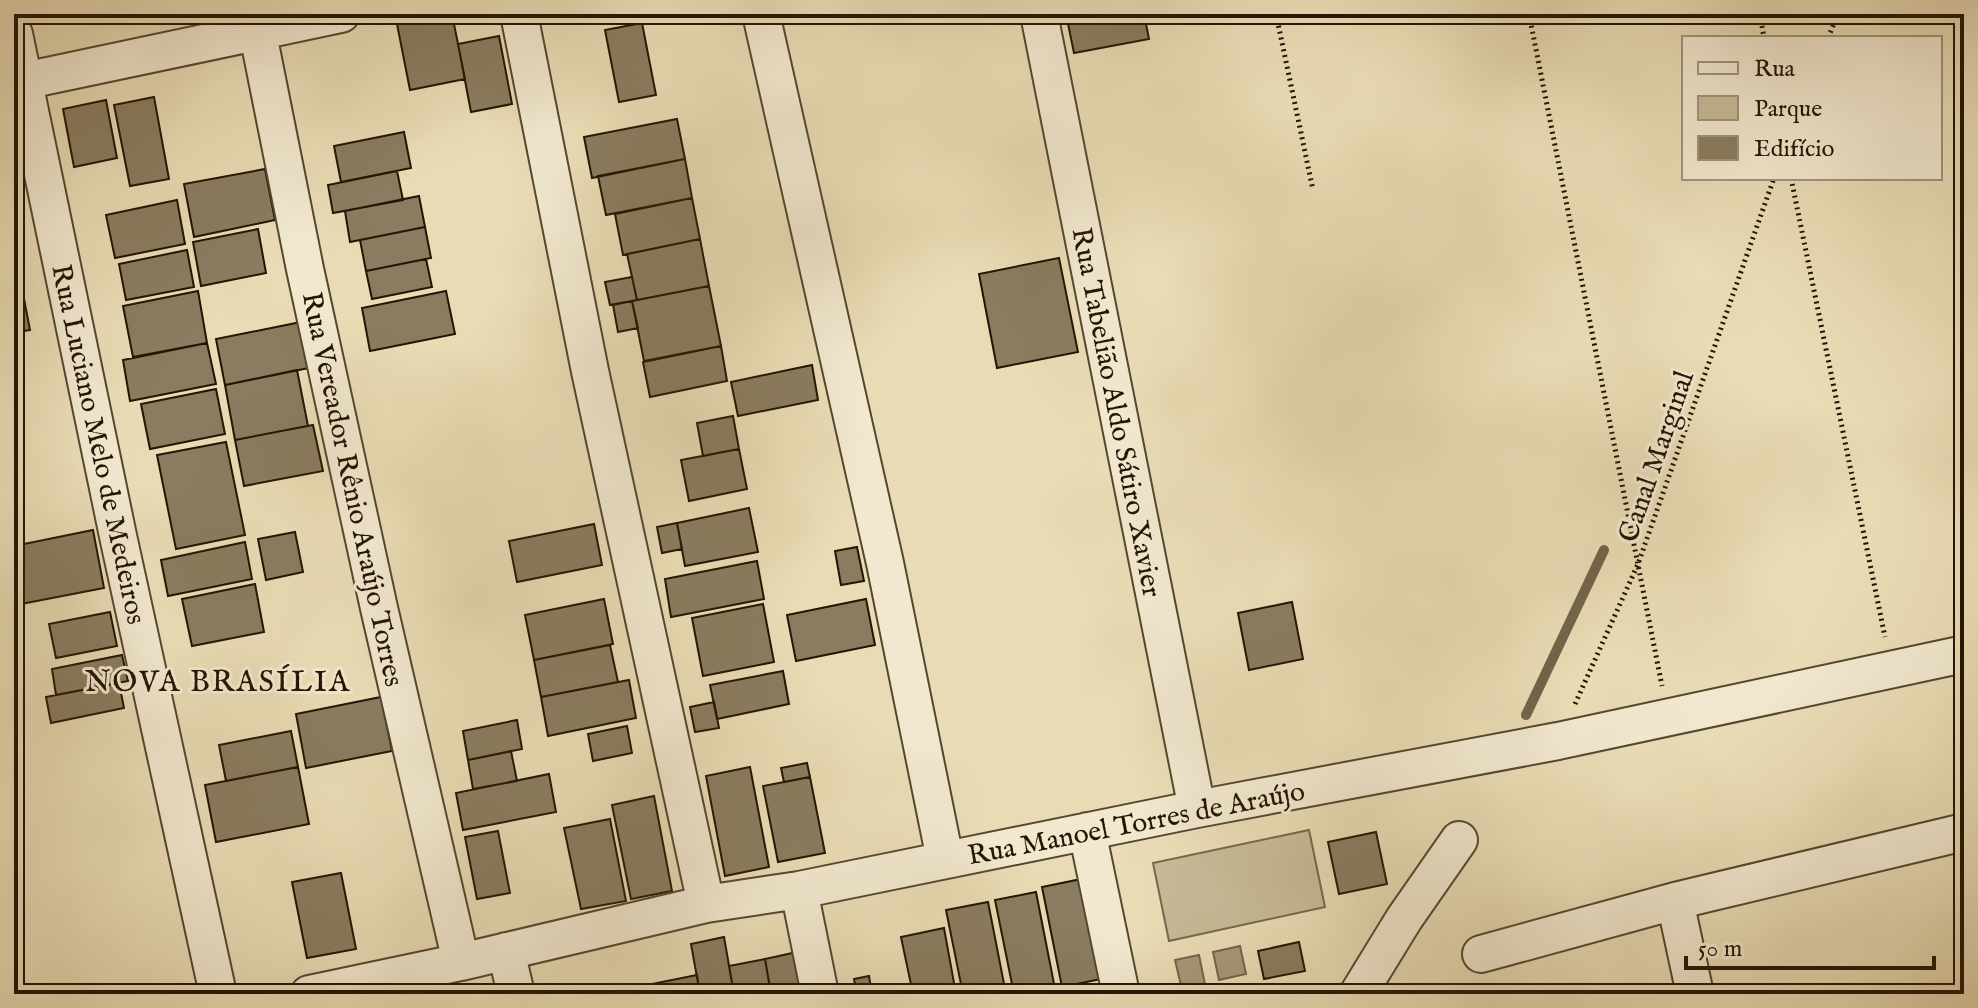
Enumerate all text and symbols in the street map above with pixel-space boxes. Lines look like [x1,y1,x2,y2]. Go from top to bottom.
legend [1682,36,1942,180]
text: Rua [1754,54,1796,85]
text: Parque [1754,94,1822,125]
text: Edifício [1754,134,1834,165]
street label: Rua Tabelião Aldo Sátiro Xavier [1063,225,1169,600]
street label: Rua Luciano Melo de Medeiros [42,261,153,628]
street label: Rua Vereador Rênio Araújo Torres [293,289,411,690]
street label: Canal Marginal [1612,366,1703,547]
district label: NOVA BRASÍLIA [85,664,351,702]
street label: Rua Manoel Torres de Araújo [965,775,1308,874]
scale bar [1686,920,1934,970]
text: 50 m [1698,934,1742,965]

